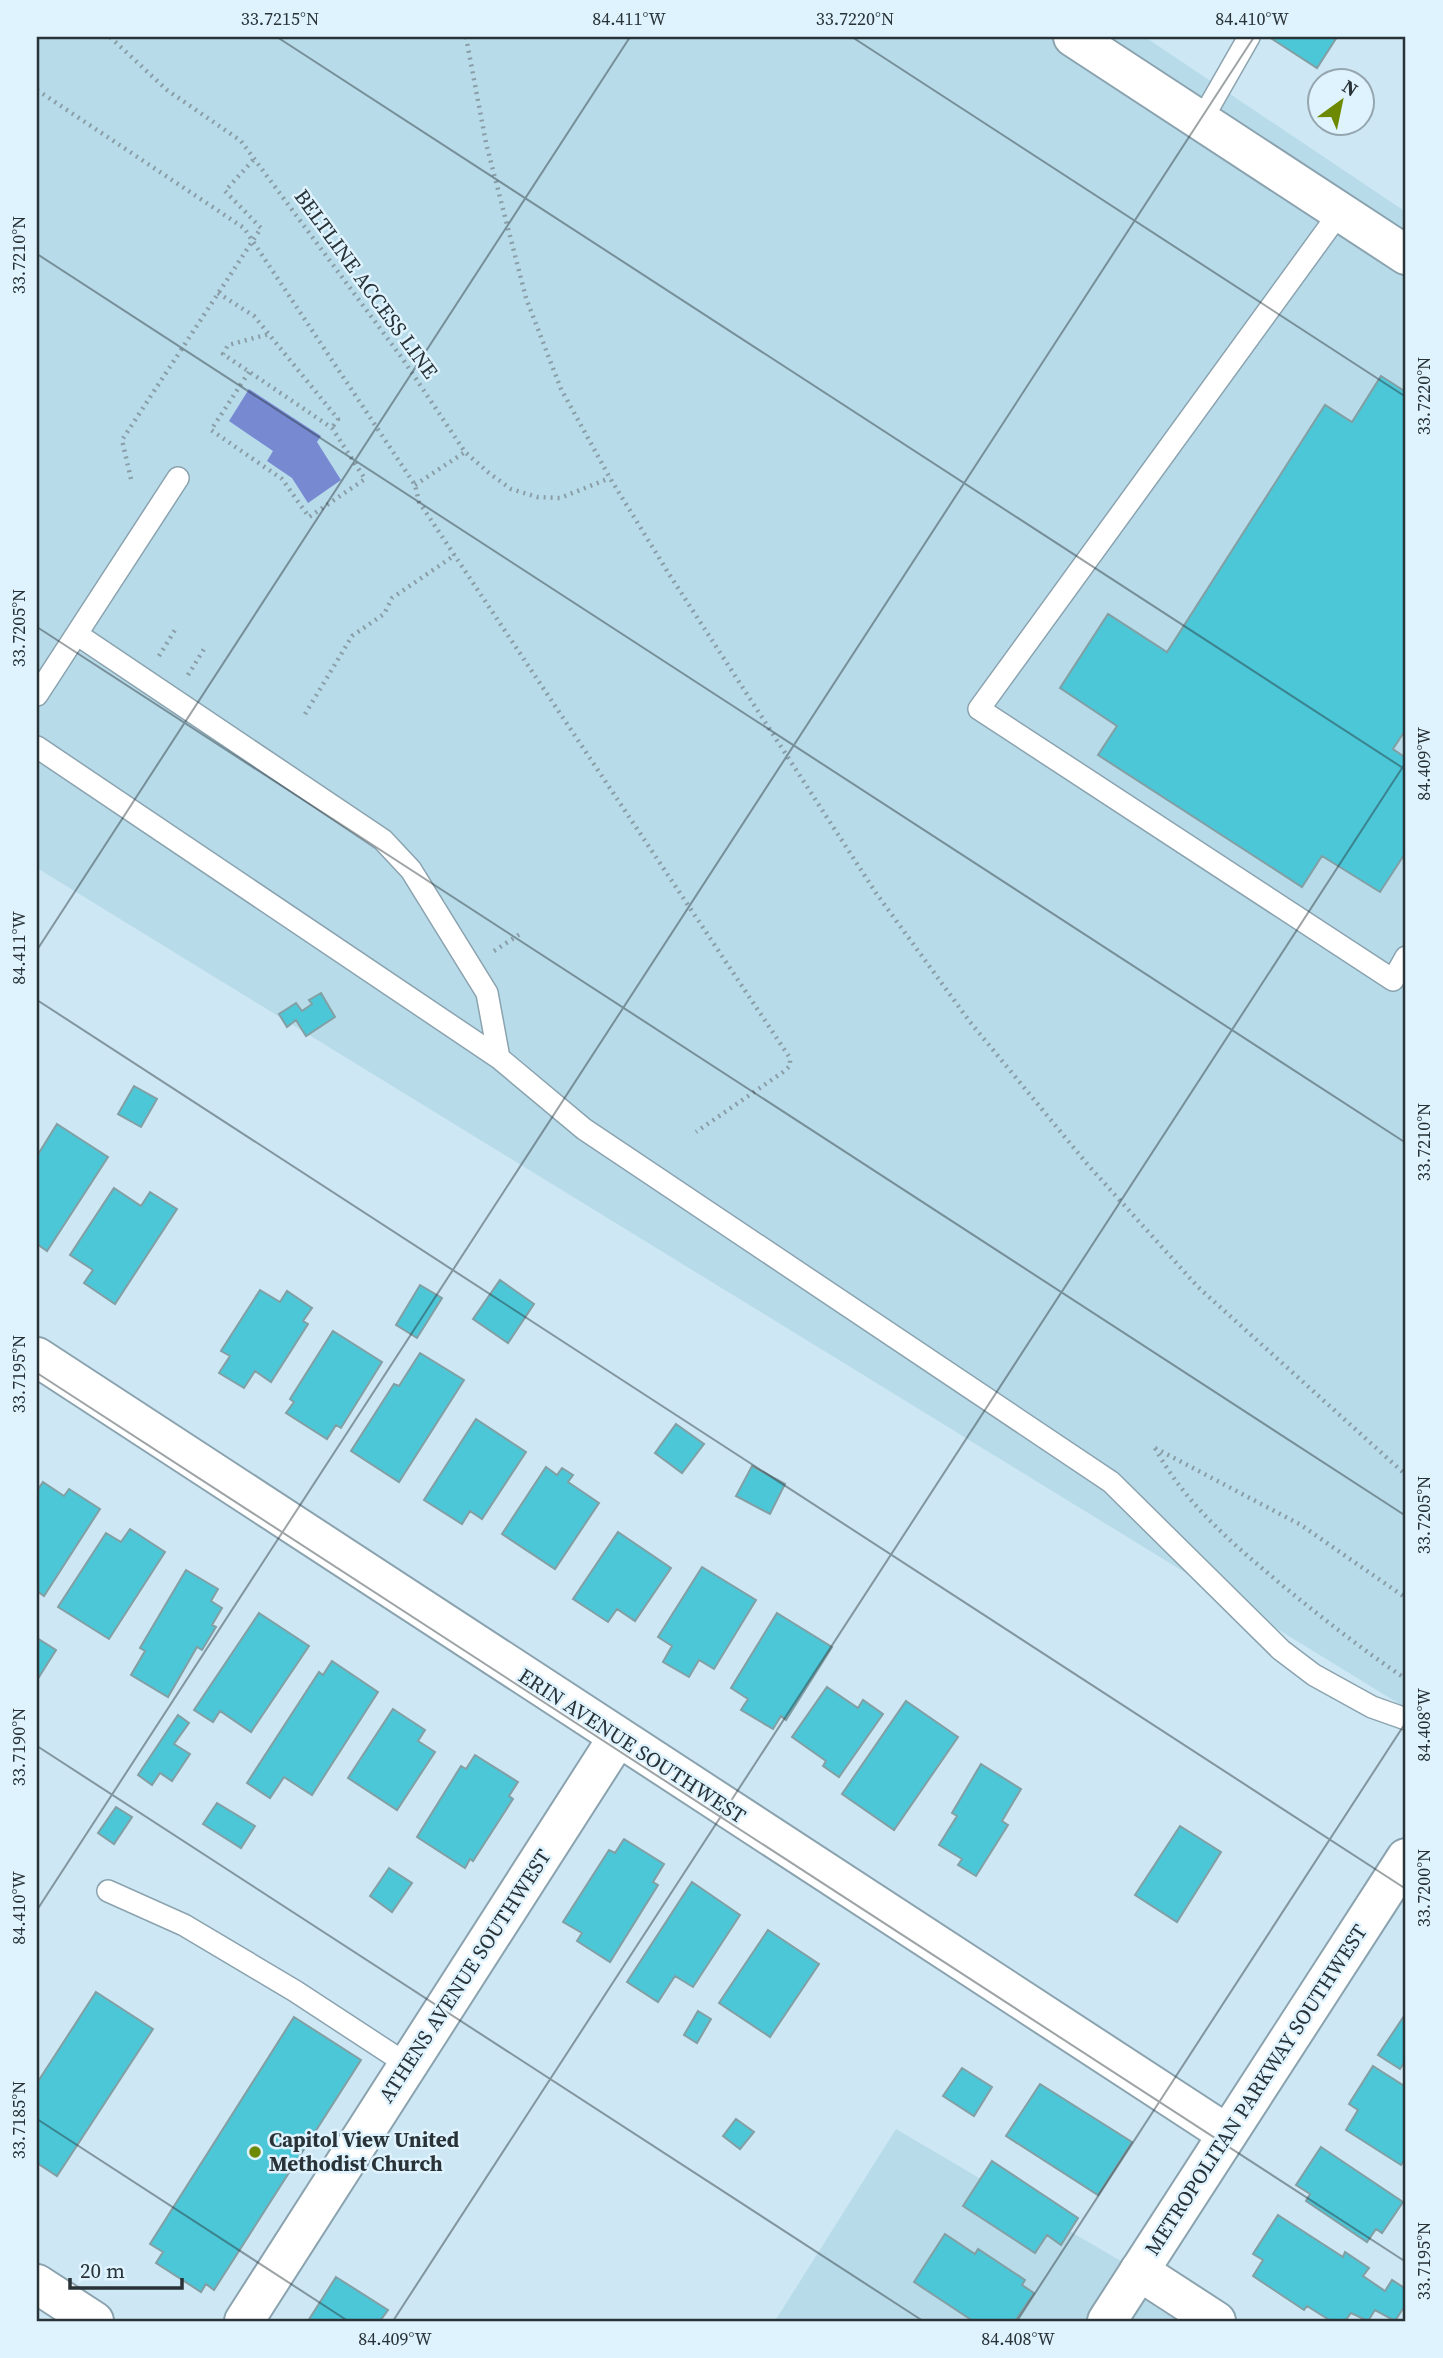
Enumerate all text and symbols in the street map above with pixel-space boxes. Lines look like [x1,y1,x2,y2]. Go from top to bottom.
text: 33.7215°N [241,6,319,31]
text: 84.411°W [592,6,666,31]
text: 33.7220°N [816,6,894,31]
text: 84.410°W [1215,6,1289,31]
north arrow [1306,66,1376,136]
text: N [1337,73,1363,103]
street label: BELTLINE ACCESS LINE [288,183,445,384]
text: 33.7210°N [6,216,31,294]
text: 33.7220°N [1411,357,1436,435]
text: 33.7205°N [6,589,31,667]
text: 84.409°W [1411,727,1436,801]
text: 84.411°W [6,911,31,985]
text: 33.7210°N [1411,1103,1436,1181]
text: 33.7195°N [6,1335,31,1413]
text: 33.7205°N [1411,1476,1436,1554]
street label: ERIN AVENUE SOUTHWEST [513,1661,752,1830]
text: 84.408°W [1411,1688,1436,1762]
text: 33.7190°N [6,1708,31,1786]
street label: ATHENS AVENUE SOUTHWEST [372,1843,558,2108]
text: 33.7200°N [1411,1849,1436,1927]
text: 84.410°W [6,1871,31,1945]
street label: METROPOLITAN PARKWAY SOUTHWEST [1137,1918,1374,2261]
text: 33.7185°N [6,2081,31,2159]
place label: Capitol View United Methodist Church [269,2125,460,2178]
marker: Capitol View United Methodist Church [247,2144,263,2160]
text: 33.7195°N [1411,2222,1436,2300]
scale bar [70,2246,182,2290]
text: 20 m [80,2256,125,2285]
text: 84.409°W [358,2326,432,2351]
text: 84.408°W [981,2326,1055,2351]

